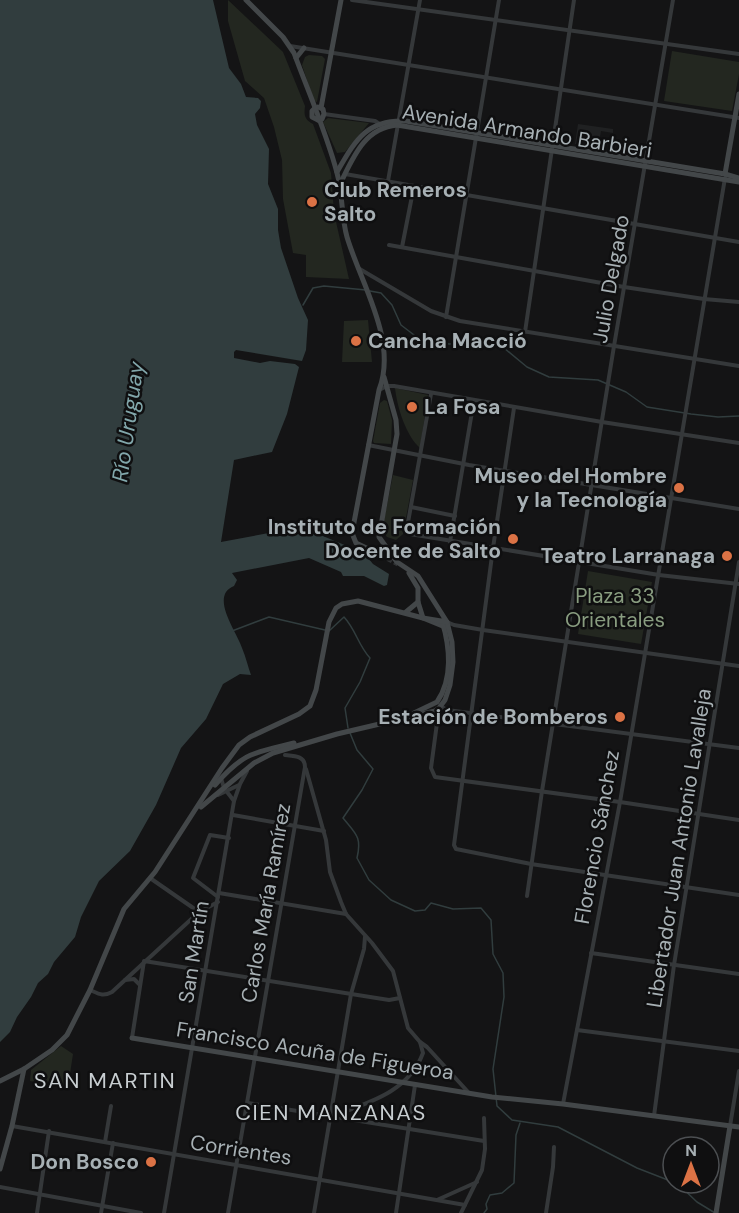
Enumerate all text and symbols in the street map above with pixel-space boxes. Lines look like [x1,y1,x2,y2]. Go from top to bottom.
street label: Avenida Armando Barbieri [400,97,654,165]
place label: Club Remeros Salto [324,176,467,228]
marker: Club Remeros Salto [305,195,319,209]
street label: Julio Delgado [586,212,636,346]
place label: Cancha Macció [368,327,527,355]
marker: Cancha Macció [349,334,363,348]
water label: Río Uruguay [105,359,151,484]
place label: La Fosa [424,393,500,421]
marker: La Fosa [405,400,419,414]
place label: Museo del Hombre y la Tecnología [475,462,667,514]
marker: Museo del Hombre y la Tecnología [672,481,686,495]
place label: Instituto de Formación Docente de Salto [268,513,501,565]
marker: Instituto de Formación Docente de Salto [506,532,520,546]
place label: Teatro Larranaga [541,542,715,570]
marker: Teatro Larranaga [720,549,734,563]
park label: Plaza 33 Orientales [565,582,665,634]
street label: Libertador Juan Antonio Lavalleja [640,686,718,1010]
place label: Estación de Bomberos [378,703,608,731]
marker: Estación de Bomberos [613,710,627,724]
street label: Florencio Sánchez [568,748,626,926]
street label: Carlos María Ramírez [235,801,297,1005]
street label: San Martín [172,899,216,1005]
street label: Francisco Acuña de Figueroa [174,1015,456,1087]
district label: SAN MARTIN [34,1066,176,1095]
district label: CIEN MANZANAS [235,1098,427,1127]
street label: Corrientes [188,1128,294,1172]
north arrow [661,1135,721,1195]
text: N [685,1140,697,1161]
place label: Don Bosco [31,1148,139,1176]
marker: Don Bosco [144,1155,158,1169]

